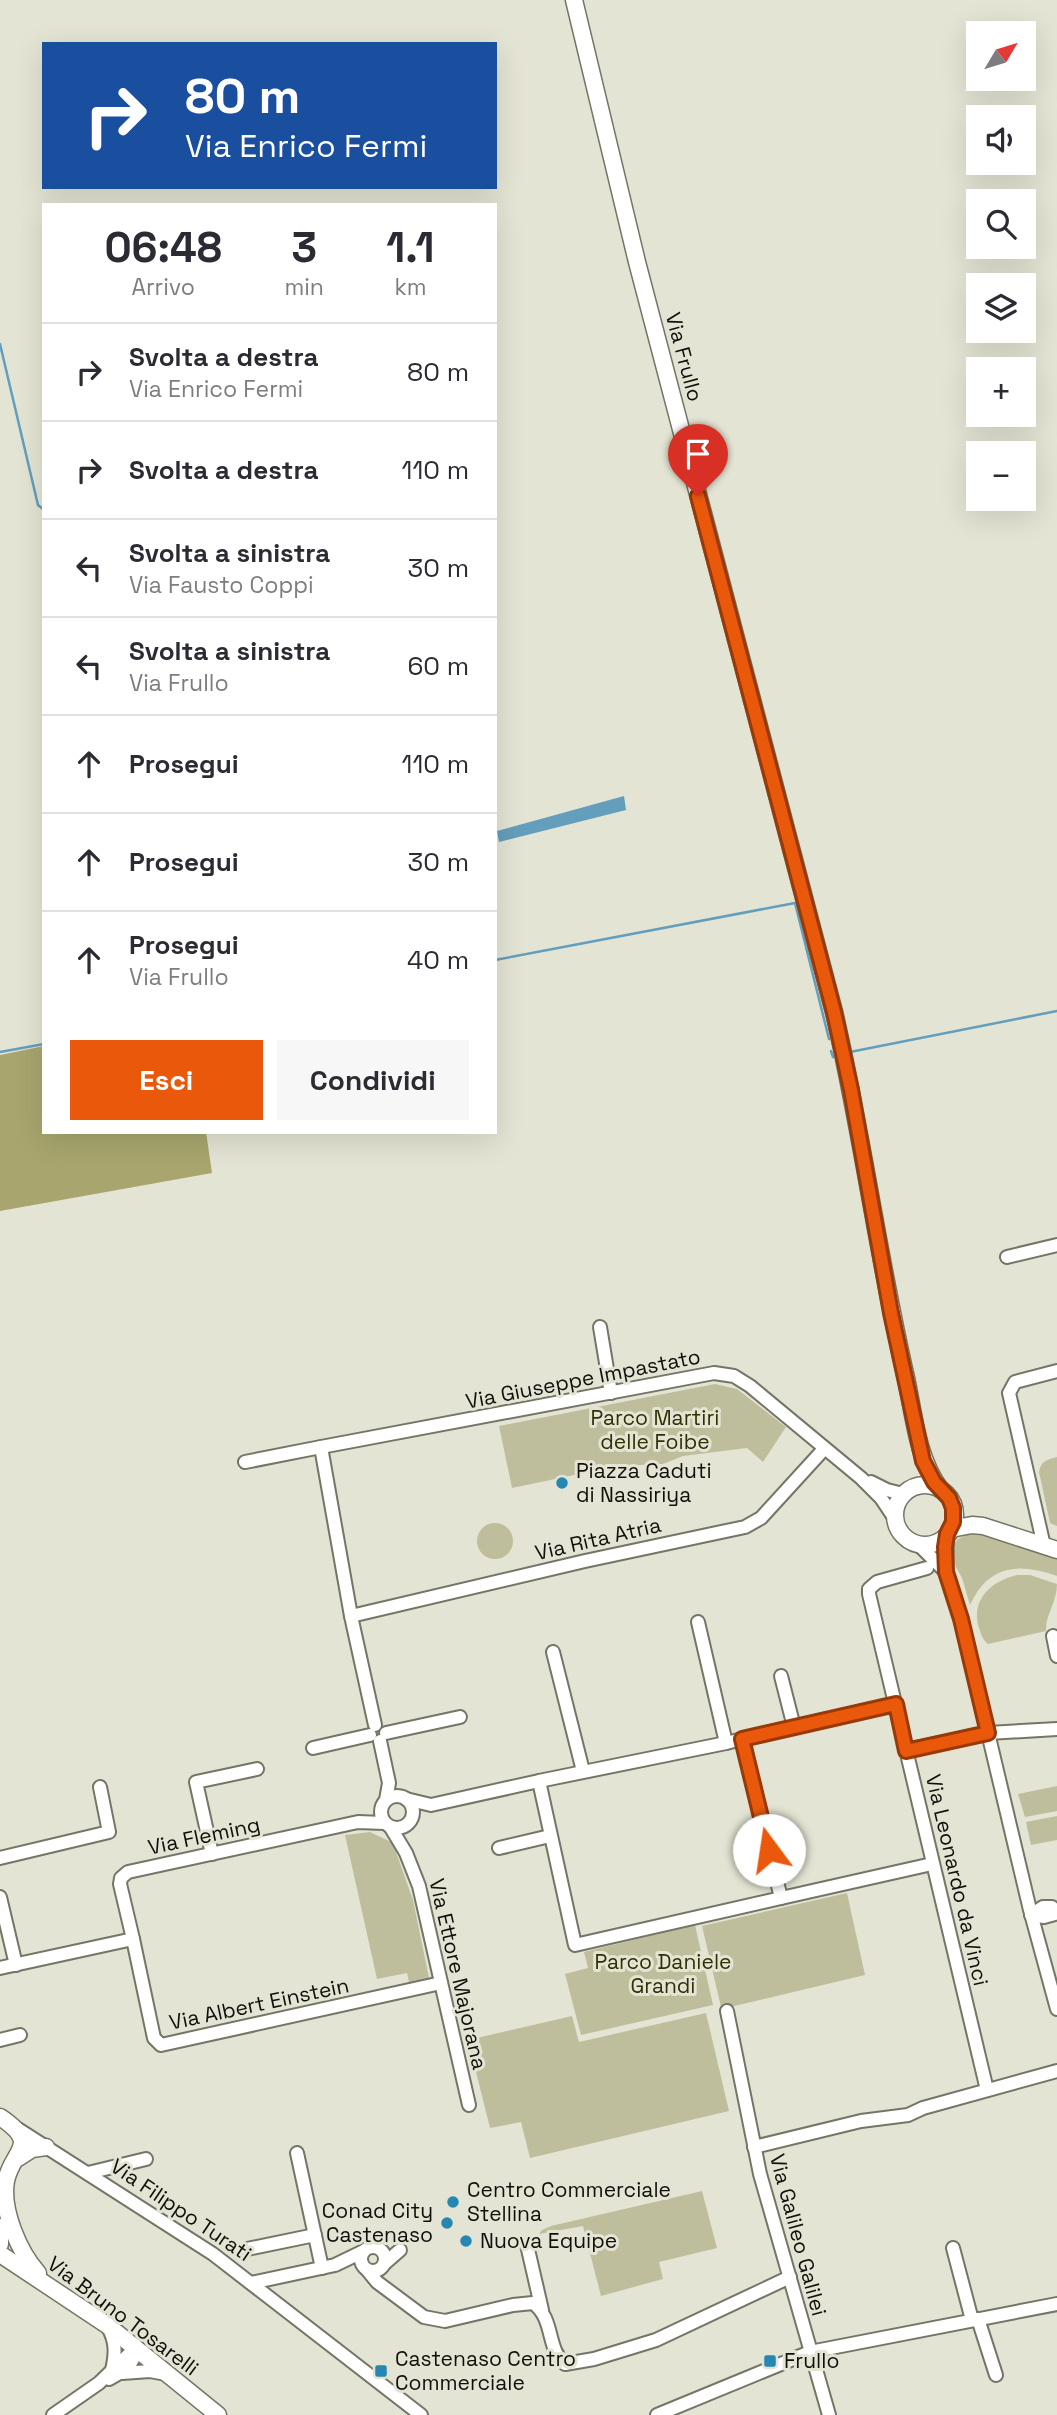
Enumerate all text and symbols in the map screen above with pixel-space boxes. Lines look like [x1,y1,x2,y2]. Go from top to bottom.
north arrow [966,21,1036,91]
map controls [966,21,1036,511]
text: 80 m [185,65,300,127]
icon: right [70,70,161,161]
button: sound [966,105,1036,175]
text: Via Enrico Fermi [185,126,427,166]
button: search [966,189,1036,259]
text: 06:48 [104,221,222,274]
text: 3 [291,221,317,274]
text: 1.1 [386,221,435,274]
text: Arrivo [131,272,195,302]
text: min [284,272,324,302]
text: km [394,272,427,302]
button: layers [966,273,1036,343]
street label: Via Frullo [660,309,709,404]
text: Svolta a destra [129,340,318,374]
icon: right [70,353,108,391]
text: 80 m [407,355,469,389]
button: + [966,357,1036,427]
text: Via Enrico Fermi [129,374,303,404]
pin [668,424,728,496]
icon: arrive [679,435,717,473]
button: − [966,441,1036,511]
icon: right [70,451,108,489]
text: Svolta a destra [129,453,318,487]
text: 110 m [402,453,469,487]
text: Svolta a sinistra [129,536,330,570]
icon: left [70,549,108,587]
text: 30 m [408,551,469,585]
text: Via Fausto Coppi [129,570,314,600]
text: Svolta a sinistra [129,634,330,668]
icon: left [70,647,108,685]
text: 60 m [407,649,469,683]
text: Via Frullo [129,668,229,698]
icon: ahead [70,745,108,783]
text: Prosegui [129,747,239,781]
text: 110 m [402,747,469,781]
icon: ahead [70,843,108,881]
text: Prosegui [129,845,239,879]
text: 30 m [408,845,469,879]
text: Prosegui [129,928,239,962]
icon: ahead [70,941,108,979]
text: 40 m [407,943,469,977]
text: Via Frullo [129,962,229,992]
button: Esci [70,1040,263,1120]
button: Condividi [277,1040,469,1120]
street label: Via Giuseppe Impastato [463,1342,703,1415]
park label: Parco Martiri delle Foibe [591,1404,719,1455]
place label: Piazza Caduti di Nassiriya [576,1457,712,1508]
marker: Piazza Caduti di Nassiriya [554,1475,570,1491]
street label: Via Rita Atria [532,1511,663,1566]
street label: Via Leonardo da Vinci [920,1771,995,1988]
street label: Via Fleming [145,1810,263,1861]
position arrow [732,1813,806,1887]
street label: Via Ettore Majorana [423,1876,494,2072]
park label: Parco Daniele Grandi [595,1948,731,1999]
street label: Via Albert Einstein [167,1971,351,2036]
street label: Via Galileo Galilei [764,2151,833,2319]
street label: Via Filippo Turati [105,2152,257,2267]
place label: Centro Commerciale Stellina [467,2176,671,2227]
marker: Centro Commerciale Stellina [445,2194,461,2210]
place label: Conad City Castenaso [322,2197,433,2248]
marker: Conad City Castenaso [439,2215,455,2231]
place label: Nuova Equipe [480,2227,617,2254]
marker: Nuova Equipe [458,2233,474,2249]
street label: Via Bruno Tosarelli [42,2250,204,2381]
place label: Castenaso Centro Commerciale [395,2345,576,2396]
place label: Frullo [784,2347,839,2374]
marker: Frullo [762,2353,778,2369]
marker: Castenaso Centro Commerciale [373,2363,389,2379]

